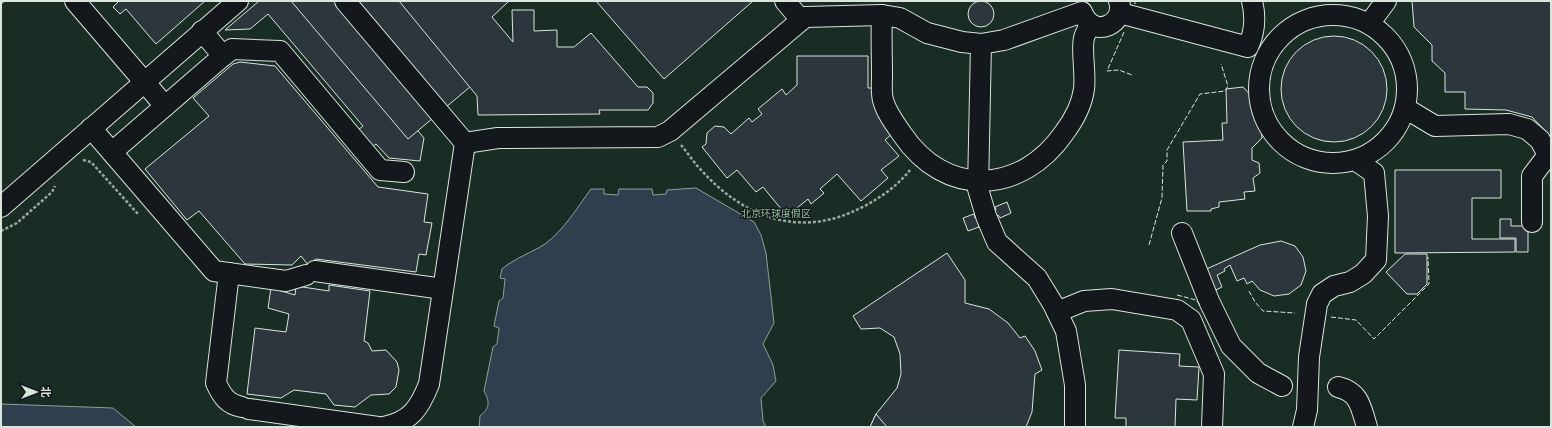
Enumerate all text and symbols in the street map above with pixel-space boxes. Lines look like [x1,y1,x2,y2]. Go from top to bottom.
park label: 北京环球度假区 [741,208,811,220]
north arrow [16,372,56,412]
text: 北 [39,387,52,398]

